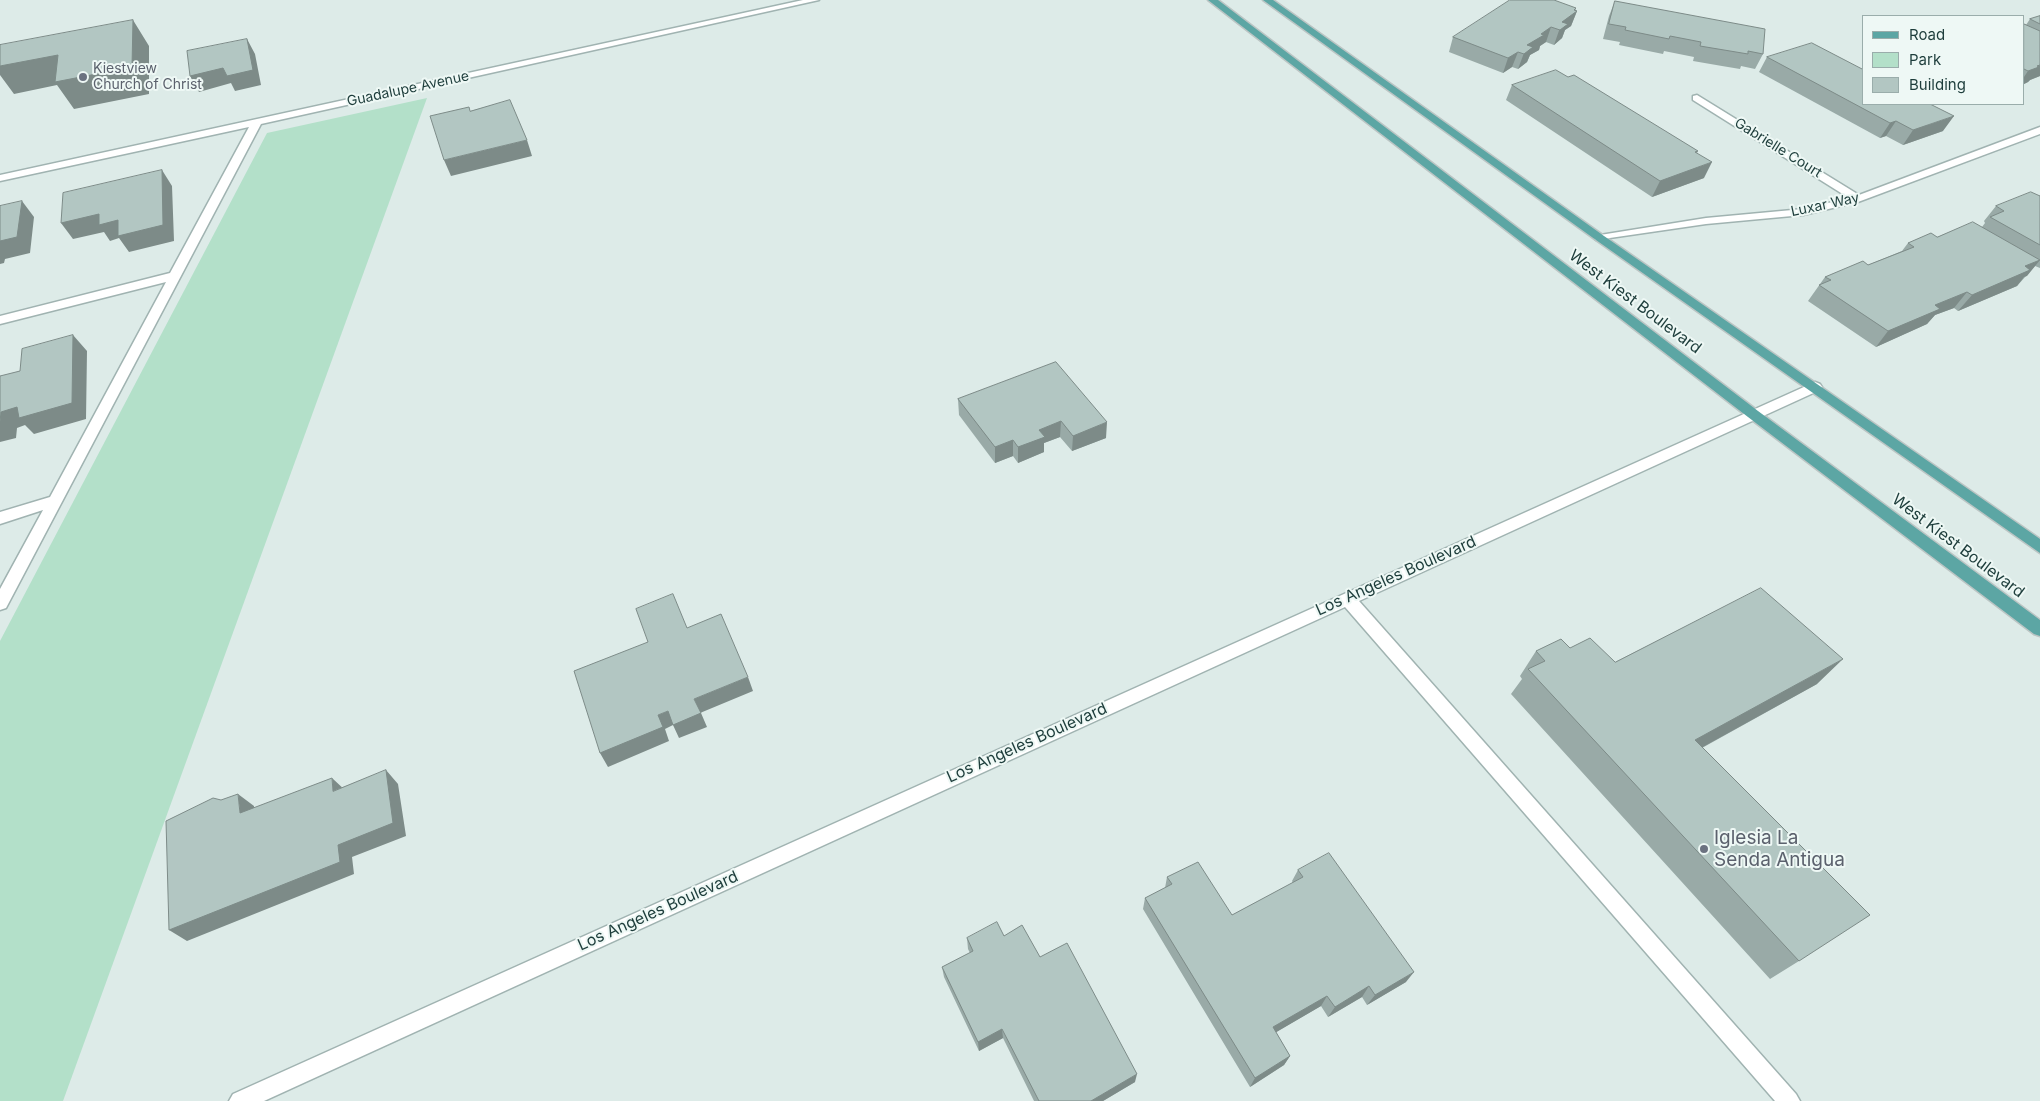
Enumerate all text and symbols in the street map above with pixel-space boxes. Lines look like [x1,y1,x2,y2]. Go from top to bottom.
legend [1862,15,2025,105]
text: Road [1909,25,1945,44]
text: Park [1909,50,1941,69]
place label: Kiestview Church of Christ [93,61,202,94]
street label: Guadalupe Avenue [345,68,471,110]
marker: Kiestview Church of Christ [77,71,89,83]
text: Building [1909,75,1966,94]
street label: Gabrielle Court [1731,114,1825,182]
street label: Luxar Way [1789,190,1861,220]
street label: West Kiest Boulevard [1565,246,1705,358]
street label: West Kiest Boulevard [1888,490,2028,602]
street label: Los Angeles Boulevard [1313,532,1479,620]
street label: Los Angeles Boulevard [944,699,1110,787]
place label: Iglesia La Senda Antigua [1714,827,1845,871]
marker: Iglesia La Senda Antigua [1698,843,1710,855]
street label: Los Angeles Boulevard [575,867,741,955]

